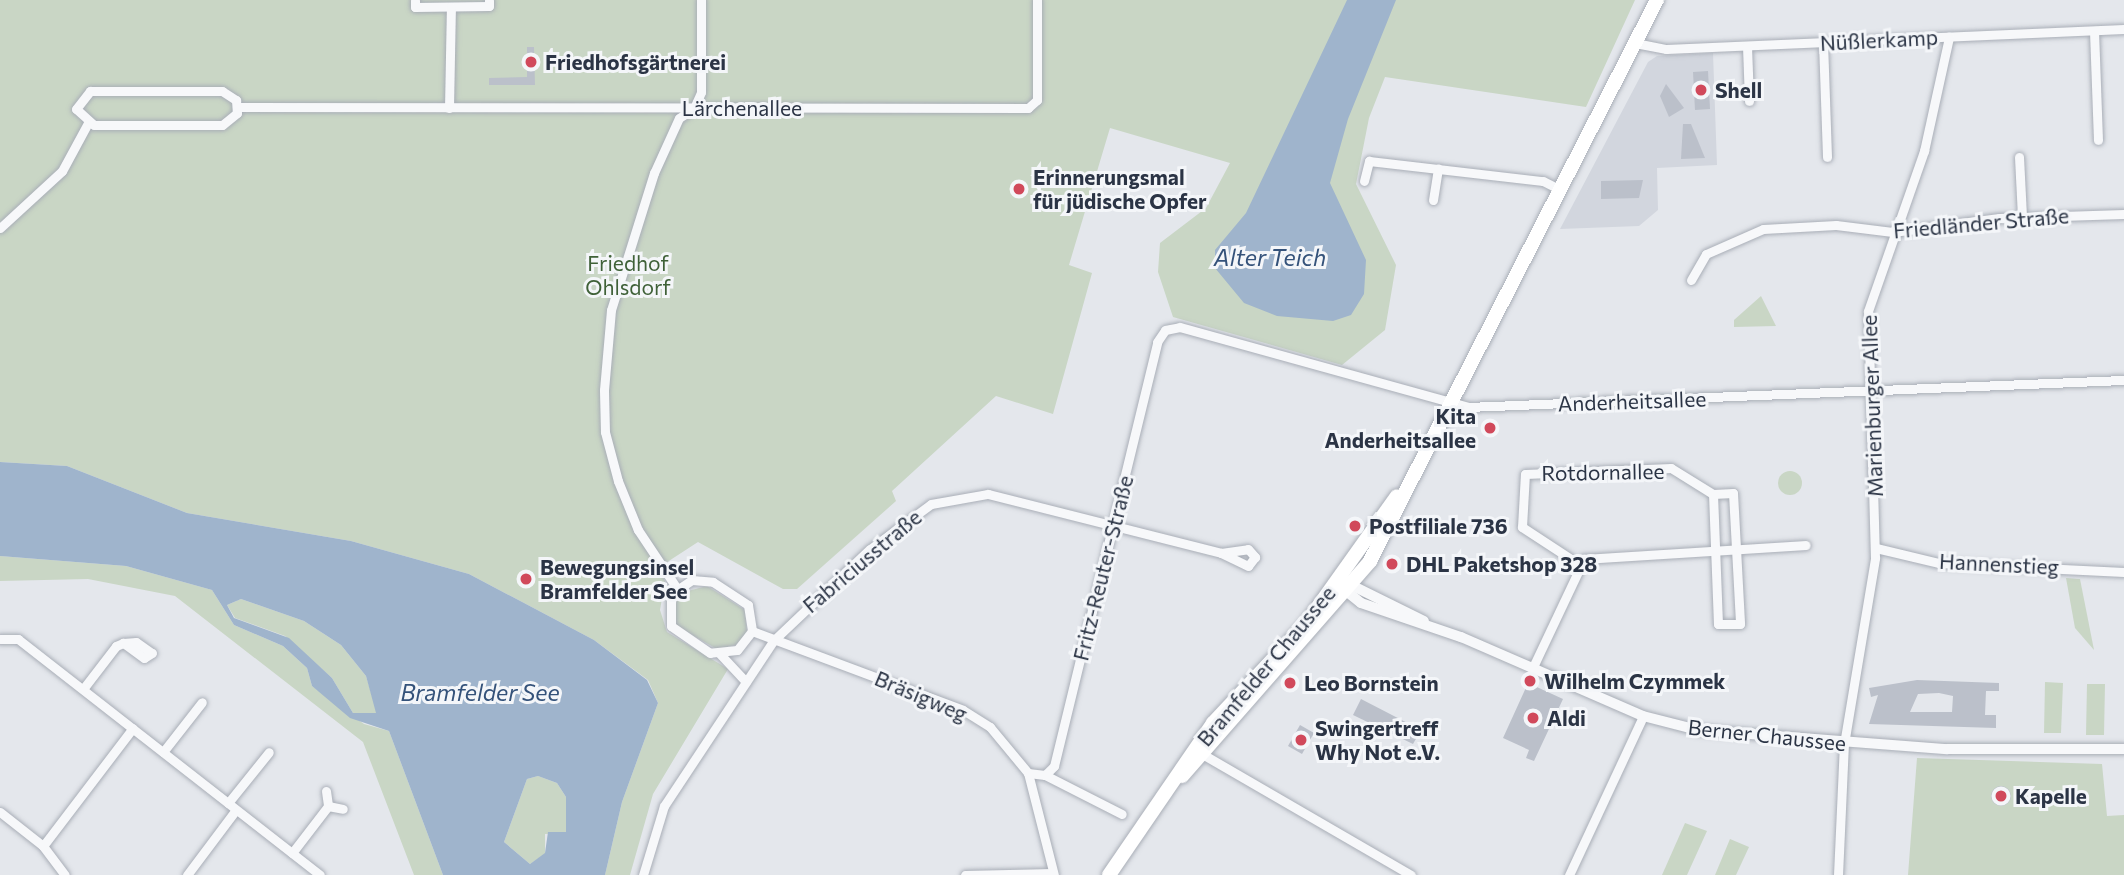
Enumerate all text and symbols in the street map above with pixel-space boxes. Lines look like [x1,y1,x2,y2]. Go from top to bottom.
street label: Nüßlerkamp [1819,24,1939,56]
place label: Friedhofsgärtnerei [545,49,726,75]
marker: Friedhofsgärtnerei [523,54,539,70]
place label: Shell [1715,77,1762,103]
marker: Shell [1693,82,1709,98]
street label: Lärchenallee [682,95,802,121]
place label: Erinnerungsmal für jüdische Opfer [1033,164,1207,214]
marker: Erinnerungsmal für jüdische Opfer [1011,181,1027,197]
street label: Friedländer Straße [1892,203,2070,243]
water label: Alter Teich [1214,243,1326,271]
park label: Friedhof Ohlsdorf [585,250,671,300]
street label: Marienburger Allee [1856,314,1888,498]
street label: Anderheitsallee [1557,386,1707,416]
place label: Kita Anderheitsallee [1324,403,1476,453]
marker: Kita Anderheitsallee [1482,420,1498,436]
street label: Rotdornallee [1541,458,1665,486]
street label: Fritz-Reuter-Straße [1068,473,1138,663]
street label: Fabriciusstraße [798,504,926,618]
place label: Postfiliale 736 [1369,513,1508,539]
marker: Postfiliale 736 [1347,518,1363,534]
street label: Hannenstieg [1938,548,2060,580]
place label: DHL Paketshop 328 [1406,551,1597,577]
place label: Bewegungsinsel Bramfelder See [540,554,694,604]
marker: DHL Paketshop 328 [1384,556,1400,572]
marker: Bewegungsinsel Bramfelder See [518,571,534,587]
street label: Bramfelder Chaussee [1192,581,1340,751]
street label: Bräsigweg [871,665,971,727]
place label: Wilhelm Czymmek [1544,668,1725,694]
place label: Leo Bornstein [1304,670,1439,696]
marker: Wilhelm Czymmek [1522,673,1538,689]
marker: Leo Bornstein [1282,675,1298,691]
water label: Bramfelder See [400,678,560,706]
place label: Aldi [1547,705,1586,731]
marker: Aldi [1525,710,1541,726]
street label: Berner Chaussee [1687,714,1847,756]
place label: Swingertreff Why Not e.V. [1315,715,1440,765]
marker: Swingertreff Why Not e.V. [1293,732,1309,748]
place label: Kapelle [2015,783,2087,809]
marker: Kapelle [1993,788,2009,804]

